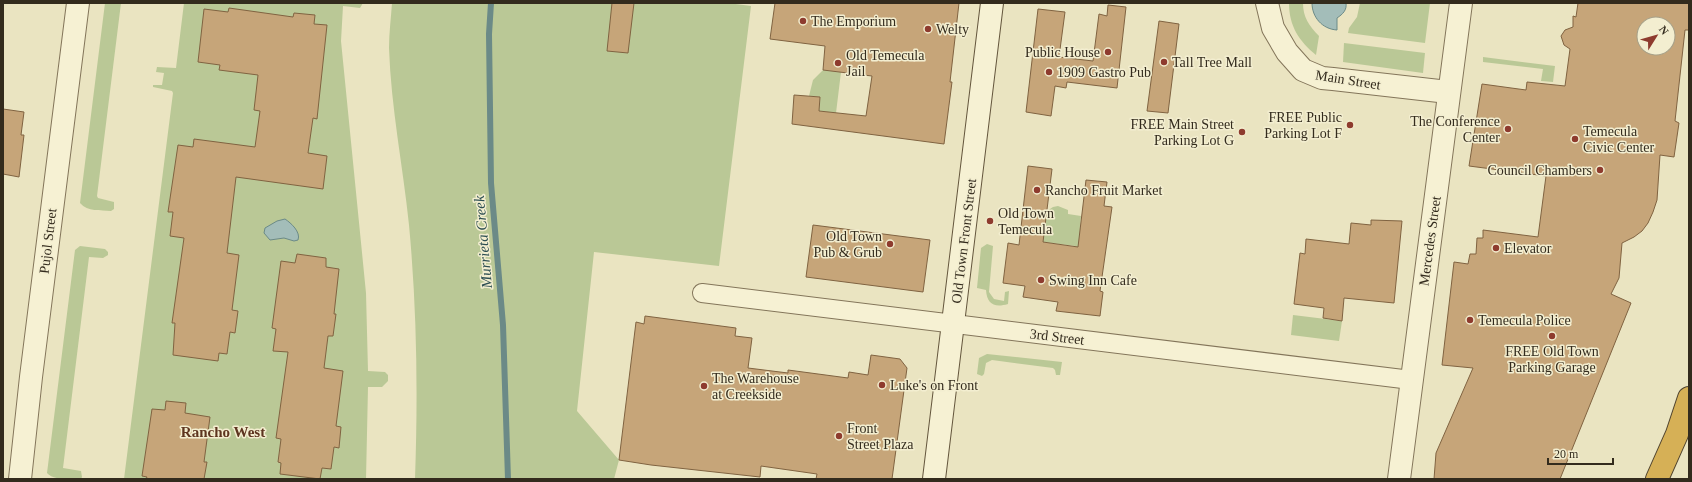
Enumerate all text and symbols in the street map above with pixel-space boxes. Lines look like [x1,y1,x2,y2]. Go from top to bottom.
place label: The Emporium [811,14,896,29]
marker: The Emporium [798,16,808,26]
north arrow [1636,16,1676,56]
place label: Welty [936,22,969,37]
text: N [1657,23,1671,37]
marker: Welty [923,24,933,34]
place label: Public House [1025,45,1100,60]
marker: Public House [1103,47,1113,57]
place label: Old Temecula Jail [846,48,925,79]
place label: Tall Tree Mall [1172,55,1252,70]
marker: Tall Tree Mall [1159,57,1169,67]
marker: Old Temecula Jail [833,58,843,68]
place label: 1909 Gastro Pub [1057,65,1151,80]
marker: 1909 Gastro Pub [1044,67,1054,77]
street label: Main Street [1314,67,1382,93]
place label: FREE Public Parking Lot F [1264,110,1342,141]
place label: The Conference Center [1410,114,1500,145]
place label: FREE Main Street Parking Lot G [1131,117,1234,148]
marker: FREE Public Parking Lot F [1345,120,1355,130]
marker: The Conference Center [1503,124,1513,134]
place label: Temecula Civic Center [1583,124,1654,155]
marker: FREE Main Street Parking Lot G [1237,127,1247,137]
marker: Temecula Civic Center [1570,134,1580,144]
place label: Council Chambers [1487,163,1592,178]
marker: Council Chambers [1595,165,1605,175]
street label: Old Town Front Street [949,177,979,304]
place label: Rancho Fruit Market [1045,183,1163,198]
marker: Rancho Fruit Market [1032,185,1042,195]
water label: Murrieta Creek [471,195,495,290]
street label: Mercedes Street [1416,195,1444,287]
place label: Old Town Temecula [998,206,1054,237]
street label: Pujol Street [37,207,59,275]
marker: Old Town Temecula [985,216,995,226]
place label: Old Town Pub & Grub [814,229,882,260]
marker: Old Town Pub & Grub [885,239,895,249]
place label: Elevator [1504,241,1552,256]
marker: Elevator [1491,243,1501,253]
place label: Swing Inn Cafe [1049,273,1137,288]
marker: Swing Inn Cafe [1036,275,1046,285]
place label: Temecula Police [1478,313,1571,328]
marker: Temecula Police [1465,315,1475,325]
street label: 3rd Street [1029,326,1085,348]
marker: FREE Old Town Parking Garage [1547,331,1557,341]
place label: FREE Old Town Parking Garage [1505,344,1599,375]
place label: The Warehouse at Creekside [712,371,799,402]
place label: Luke's on Front [890,378,978,393]
marker: Luke's on Front [877,380,887,390]
marker: The Warehouse at Creekside [699,381,709,391]
place label: Front Street Plaza [847,421,914,452]
district label: Rancho West [181,424,265,440]
marker: Front Street Plaza [834,431,844,441]
scale bar [1548,440,1613,466]
text: 20 m [1554,447,1579,461]

